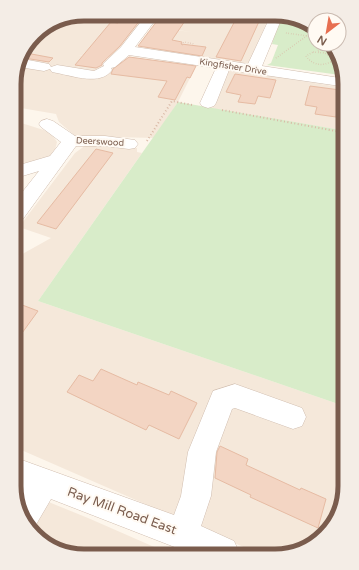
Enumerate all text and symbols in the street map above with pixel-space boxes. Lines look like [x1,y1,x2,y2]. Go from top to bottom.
north arrow [307,12,347,52]
text: N [315,32,329,48]
street label: Kingfisher Drive [199,56,267,78]
street label: Deerswood [76,135,124,149]
street label: Ray Mill Road East [65,484,179,538]

